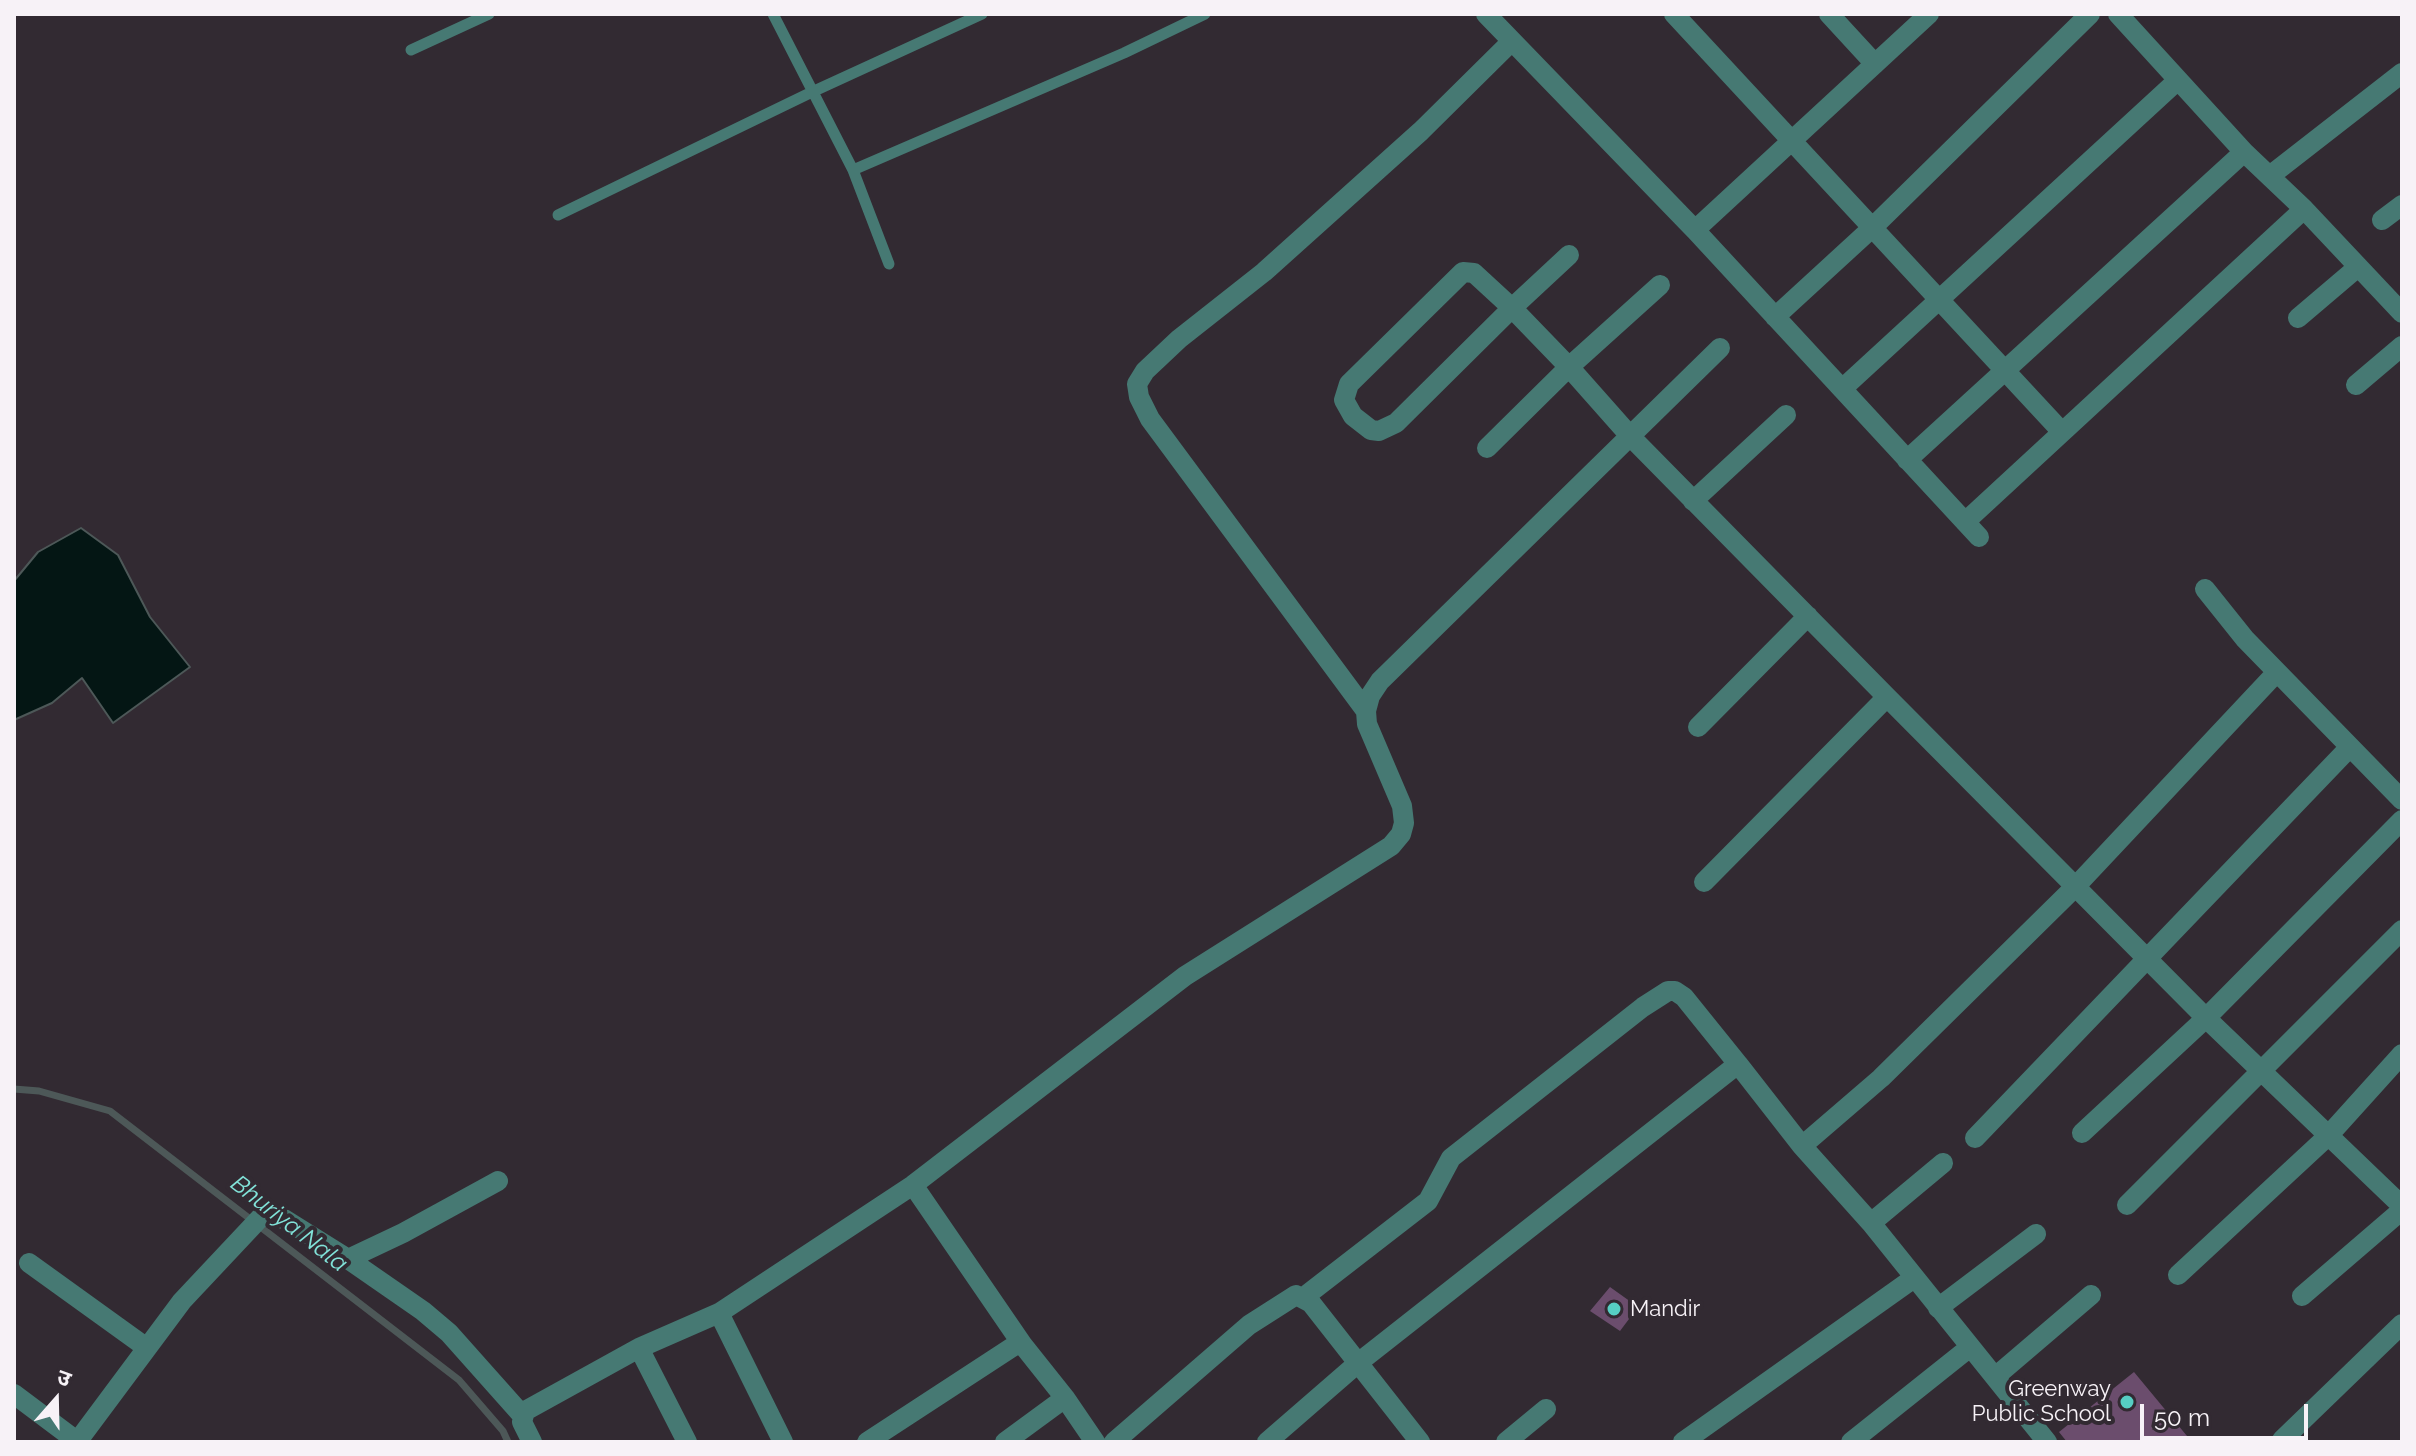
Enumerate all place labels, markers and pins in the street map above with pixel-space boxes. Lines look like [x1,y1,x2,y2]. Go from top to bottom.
place label: Mandir [1630,1296,1700,1322]
marker: Mandir [1605,1300,1623,1318]
place label: Greenway Public School [1972,1376,2111,1428]
marker: Greenway Public School [2118,1393,2136,1411]

